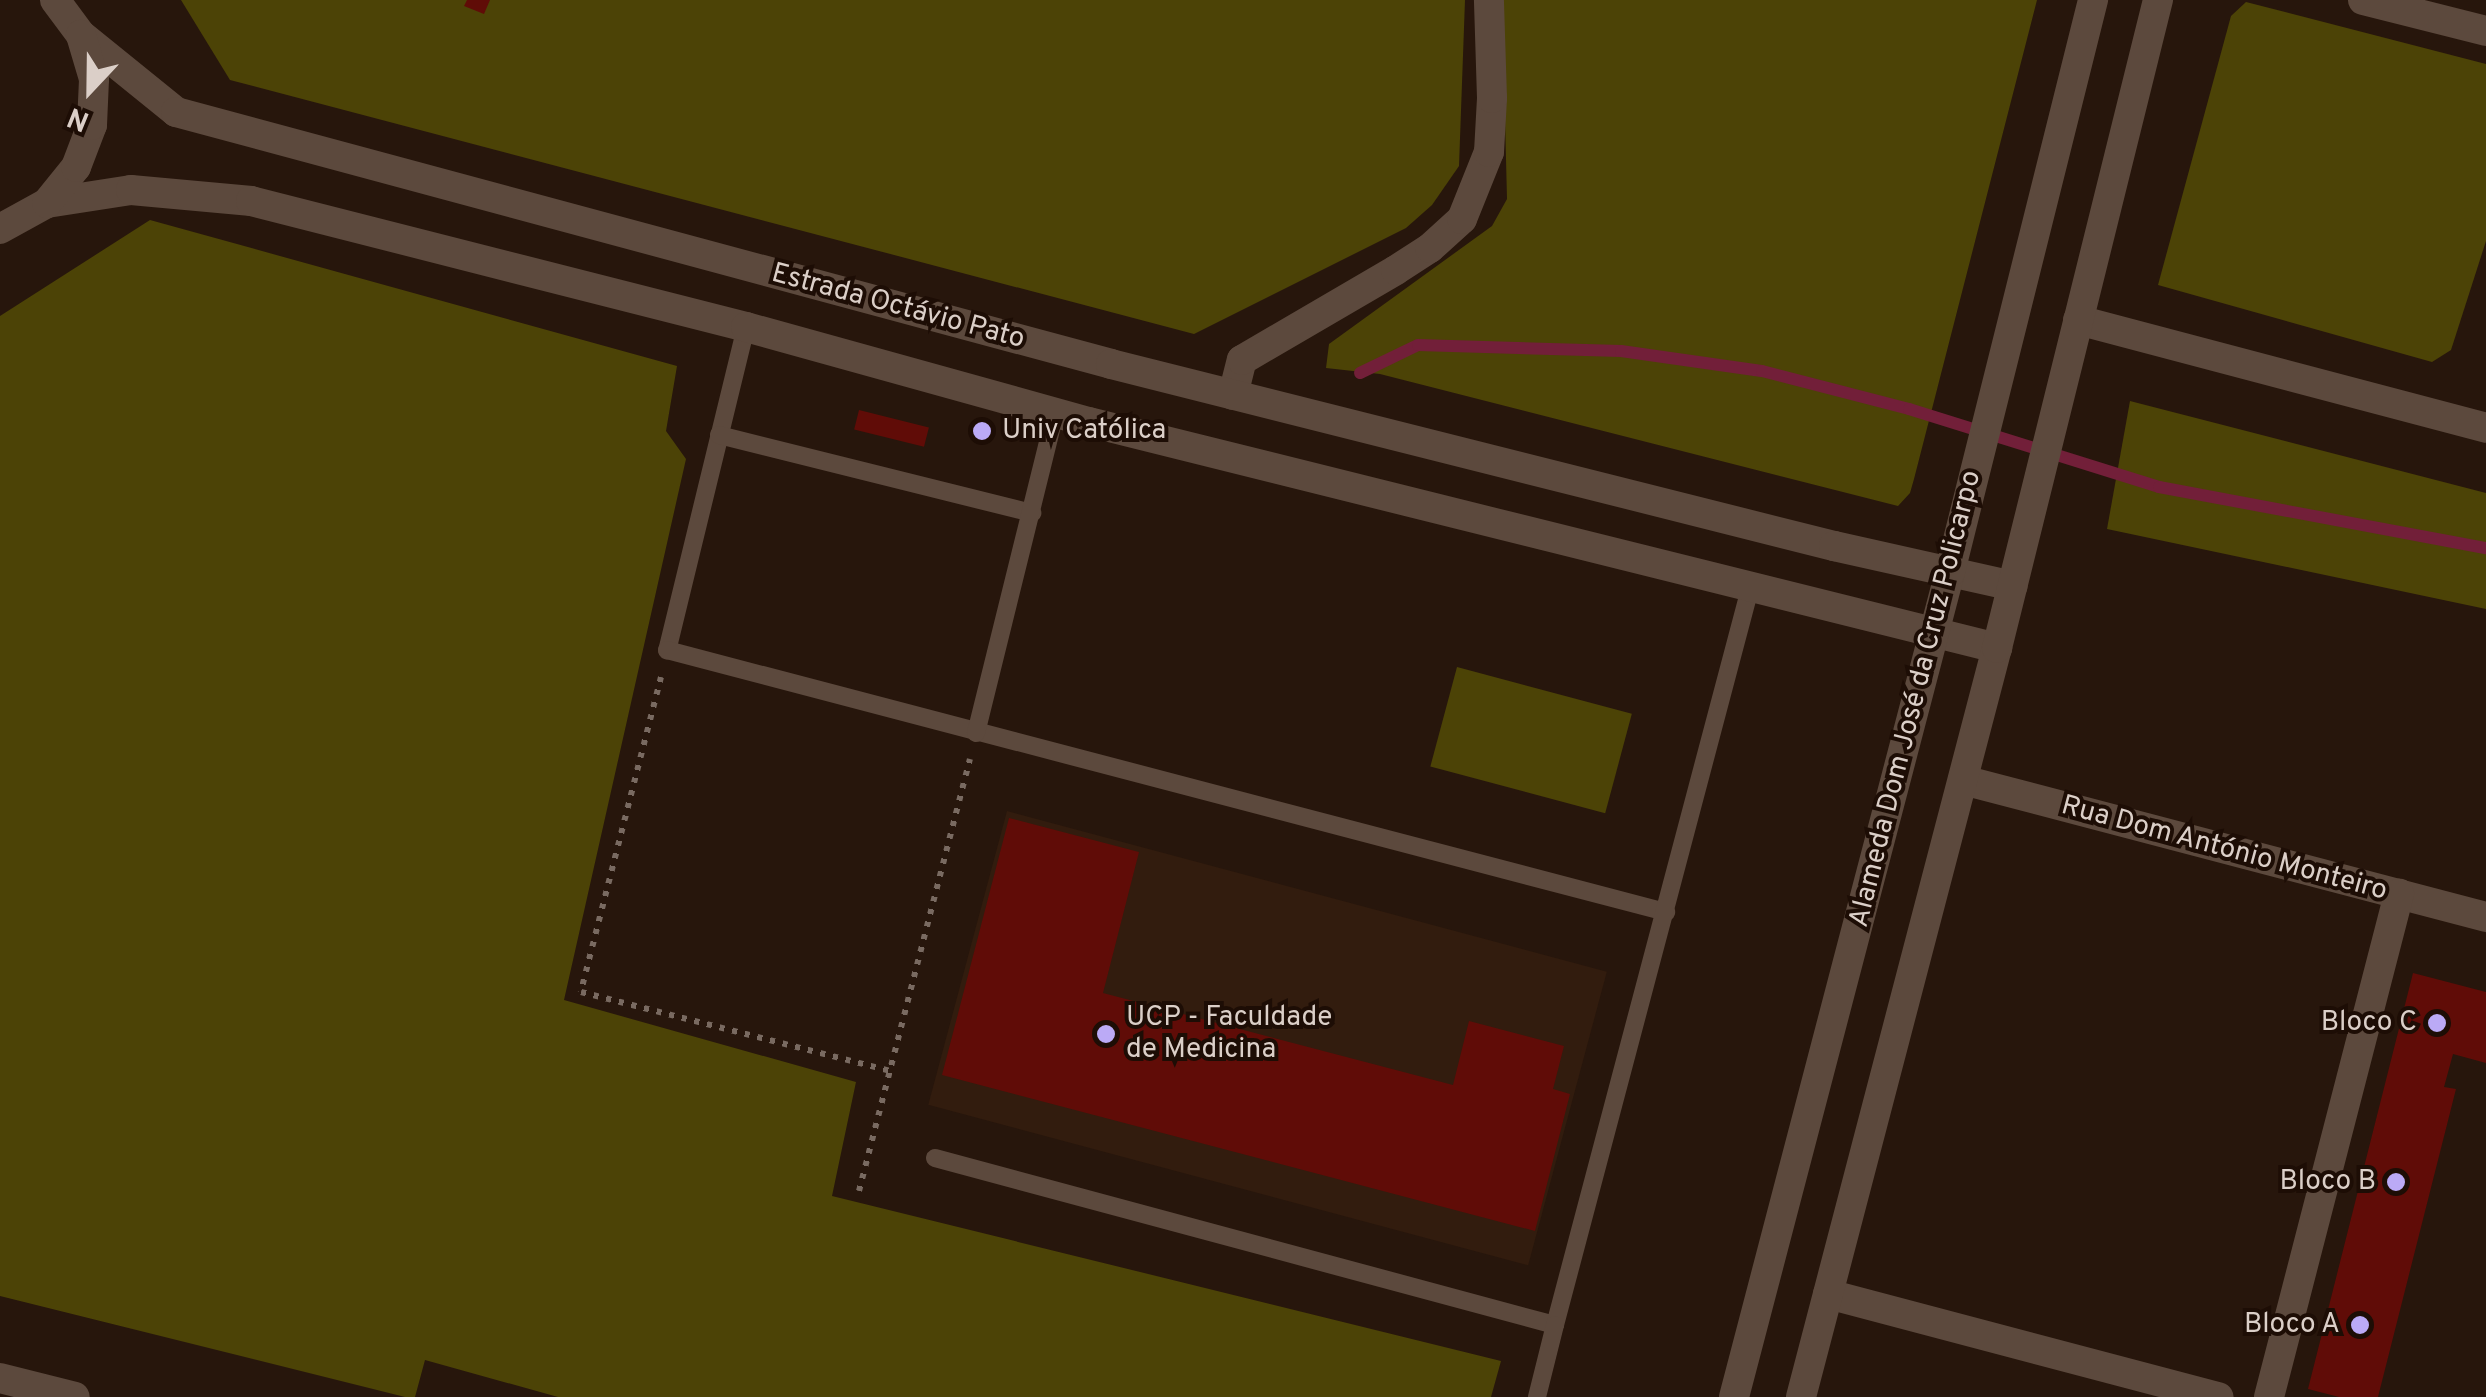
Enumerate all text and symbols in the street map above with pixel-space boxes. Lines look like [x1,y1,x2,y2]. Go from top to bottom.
north arrow [40,40,140,140]
text: N [63,97,95,138]
street label: Estrada Octávio Pato [768,257,1028,357]
place label: Univ Católica [1002,414,1166,448]
marker: Univ Católica [971,420,993,442]
street label: Alameda Dom José da Cruz Policarpo [1843,467,1989,931]
street label: Rua Dom António Monteiro [2057,789,2391,909]
place label: UCP - Faculdade de Medicina [1126,1001,1332,1067]
place label: Bloco C [2321,1006,2417,1040]
marker: Bloco C [2426,1012,2448,1034]
marker: UCP - Faculdade de Medicina [1095,1023,1117,1045]
place label: Bloco B [2279,1165,2376,1199]
marker: Bloco B [2385,1171,2407,1193]
place label: Bloco A [2243,1308,2340,1342]
marker: Bloco A [2349,1314,2371,1336]

